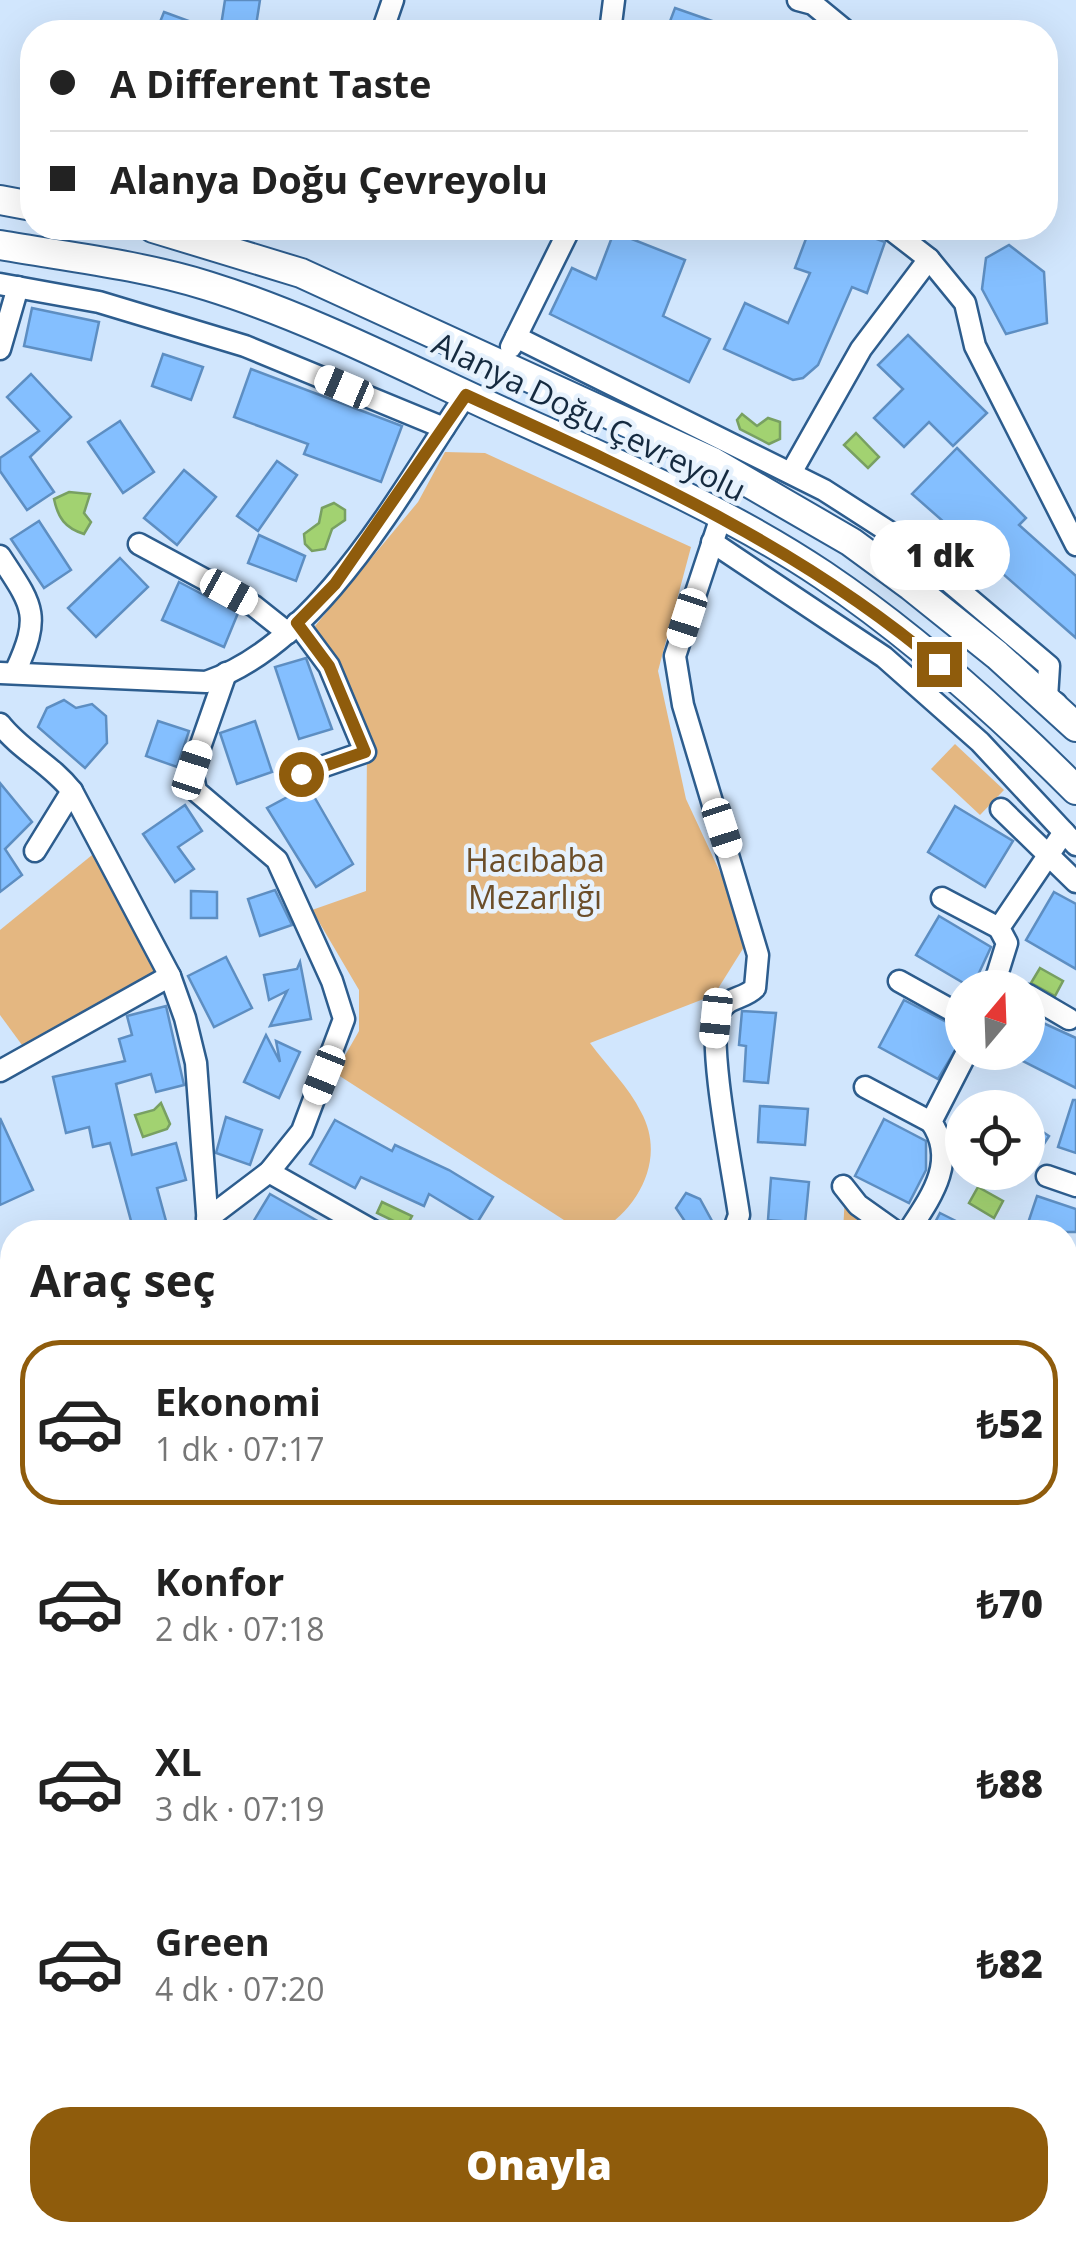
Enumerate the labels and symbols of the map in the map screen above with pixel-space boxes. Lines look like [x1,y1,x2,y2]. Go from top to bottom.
street label: Alanya Doğu Çevreyolu [426,321,754,510]
car [311,361,377,413]
callout: 1 dk [869,519,1009,589]
car [195,564,263,620]
car [663,585,711,651]
route end [917,642,962,687]
car [168,737,216,803]
route start [279,752,324,797]
car [698,795,746,861]
park label: Hacıbaba Mezarlığı [465,838,605,918]
north arrow [945,970,1045,1070]
car [698,987,734,1049]
car [299,1042,349,1108]

